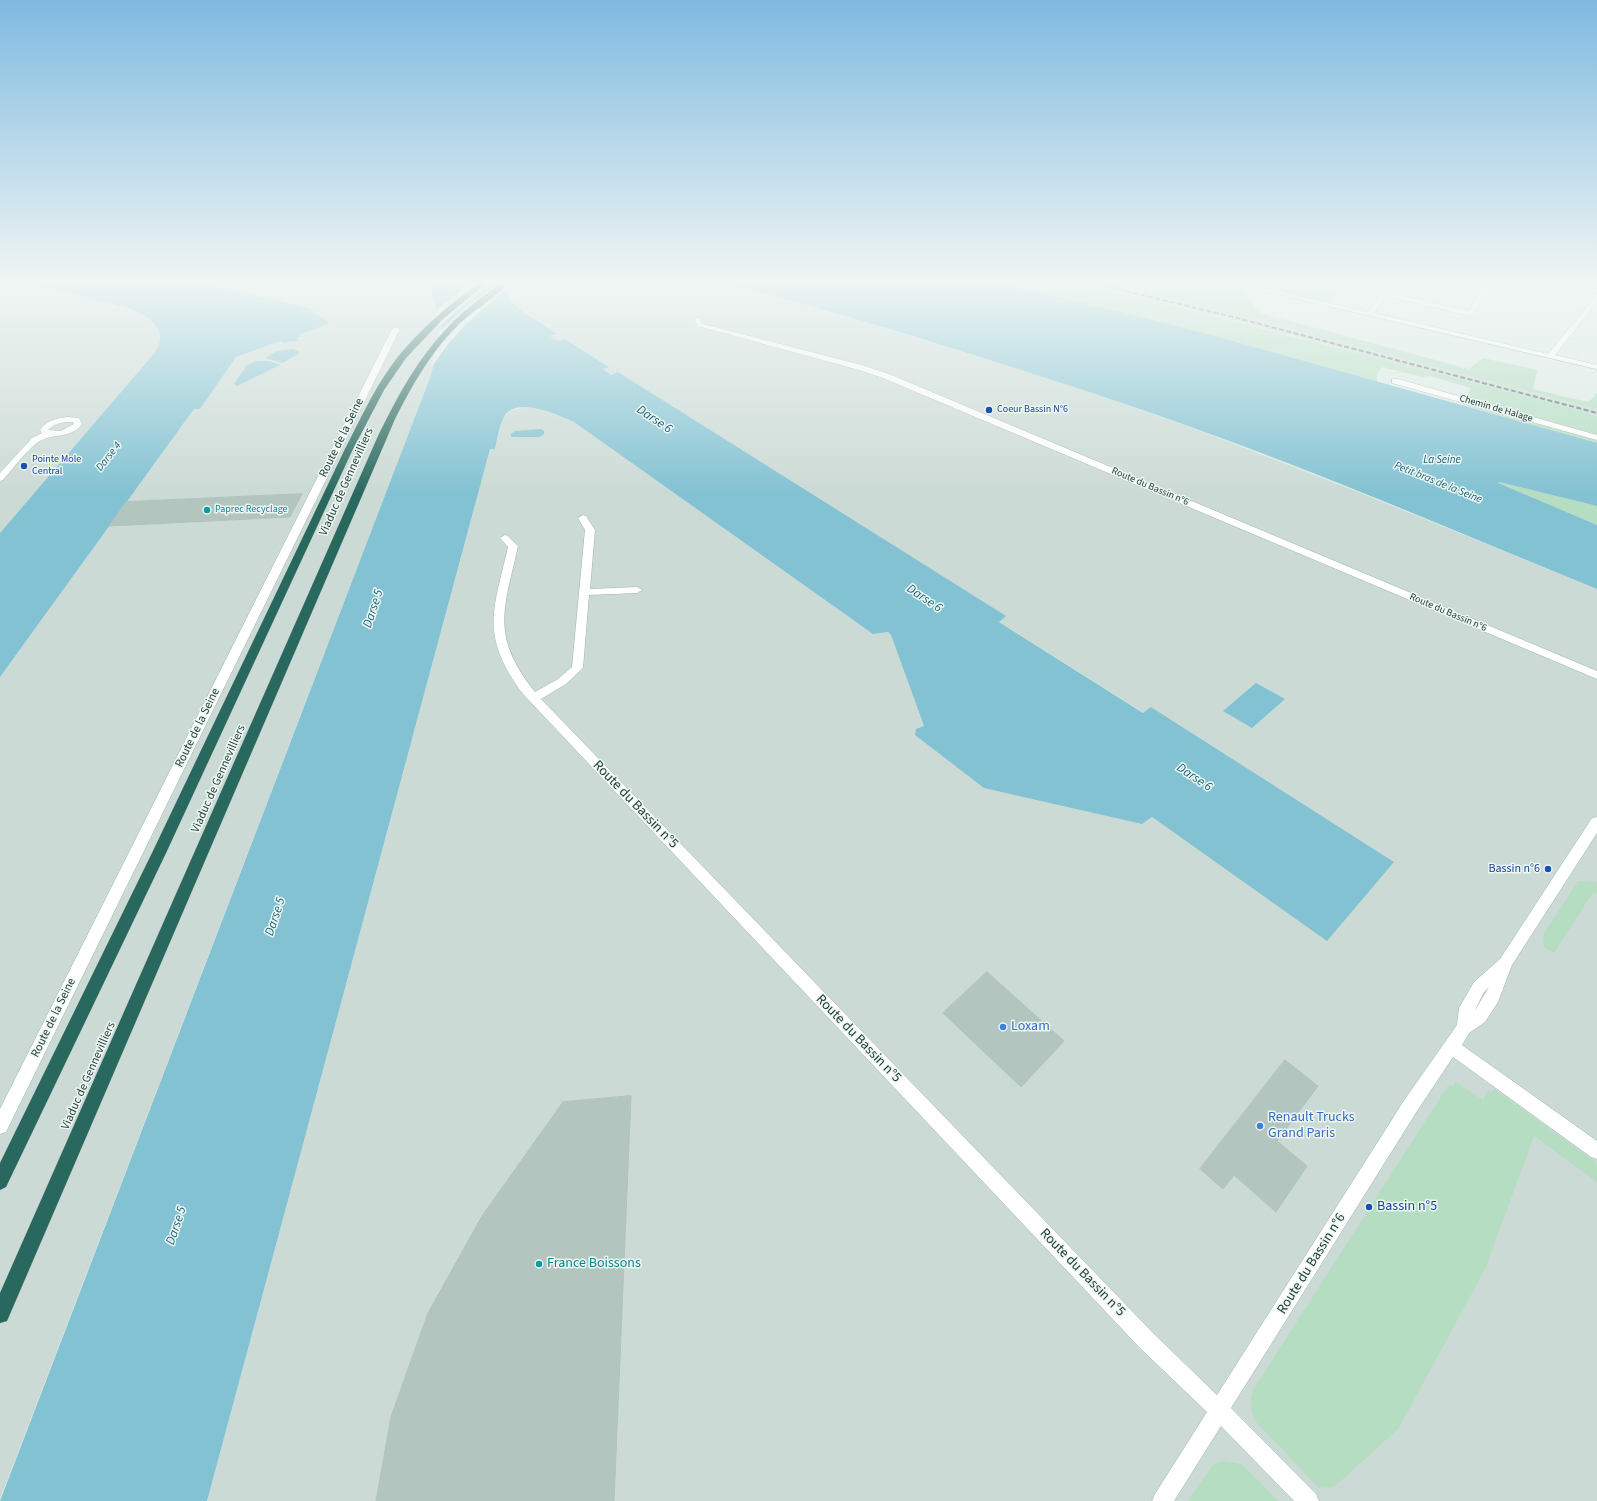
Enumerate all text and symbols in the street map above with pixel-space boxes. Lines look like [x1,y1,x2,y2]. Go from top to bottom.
street label: Chemin de Halage [1458,393,1534,425]
street label: Route de la Seine [317,396,367,480]
water label: Darse 6 [633,403,675,437]
place label: Coeur Bassin N°6 [997,404,1068,416]
marker: Coeur Bassin N°6 [984,405,994,415]
street label: Viaduc de Gennevilliers [317,426,377,538]
water label: Darse 4 [94,440,124,474]
place label: Pointe Mole Central [32,454,81,478]
water label: La Seine [1423,454,1461,468]
water label: Petit bras de la Seine [1392,459,1484,507]
marker: Pointe Mole Central [19,461,29,471]
street label: Route du Bassin n°6 [1110,465,1190,509]
place label: Paprec Recyclage [215,504,288,516]
marker: Paprec Recyclage [202,505,212,515]
water label: Darse 6 [903,582,945,616]
water label: Darse 5 [361,588,387,630]
street label: Route du Bassin n°6 [1408,591,1488,635]
street label: Route de la Seine [173,686,223,770]
street label: Viaduc de Gennevilliers [189,723,249,835]
street label: Route du Bassin n°5 [589,758,681,852]
water label: Darse 6 [1173,761,1215,795]
place label: Bassin n°6 [1488,862,1540,876]
marker: Bassin n°6 [1543,864,1553,874]
water label: Darse 5 [263,896,289,938]
street label: Route de la Seine [29,976,79,1060]
street label: Route du Bassin n°5 [812,992,904,1086]
place label: Loxam [1011,1019,1050,1035]
street label: Viaduc de Gennevilliers [59,1020,119,1132]
marker: Loxam [998,1022,1008,1032]
place label: Renault Trucks Grand Paris [1268,1110,1355,1142]
marker: Renault Trucks Grand Paris [1255,1121,1265,1131]
place label: Bassin n°5 [1377,1199,1437,1215]
marker: Bassin n°5 [1364,1202,1374,1212]
water label: Darse 5 [164,1205,190,1247]
street label: Route du Bassin n°6 [1274,1211,1350,1317]
street label: Route du Bassin n°5 [1036,1226,1128,1320]
place label: France Boissons [547,1256,641,1272]
marker: France Boissons [534,1259,544,1269]

